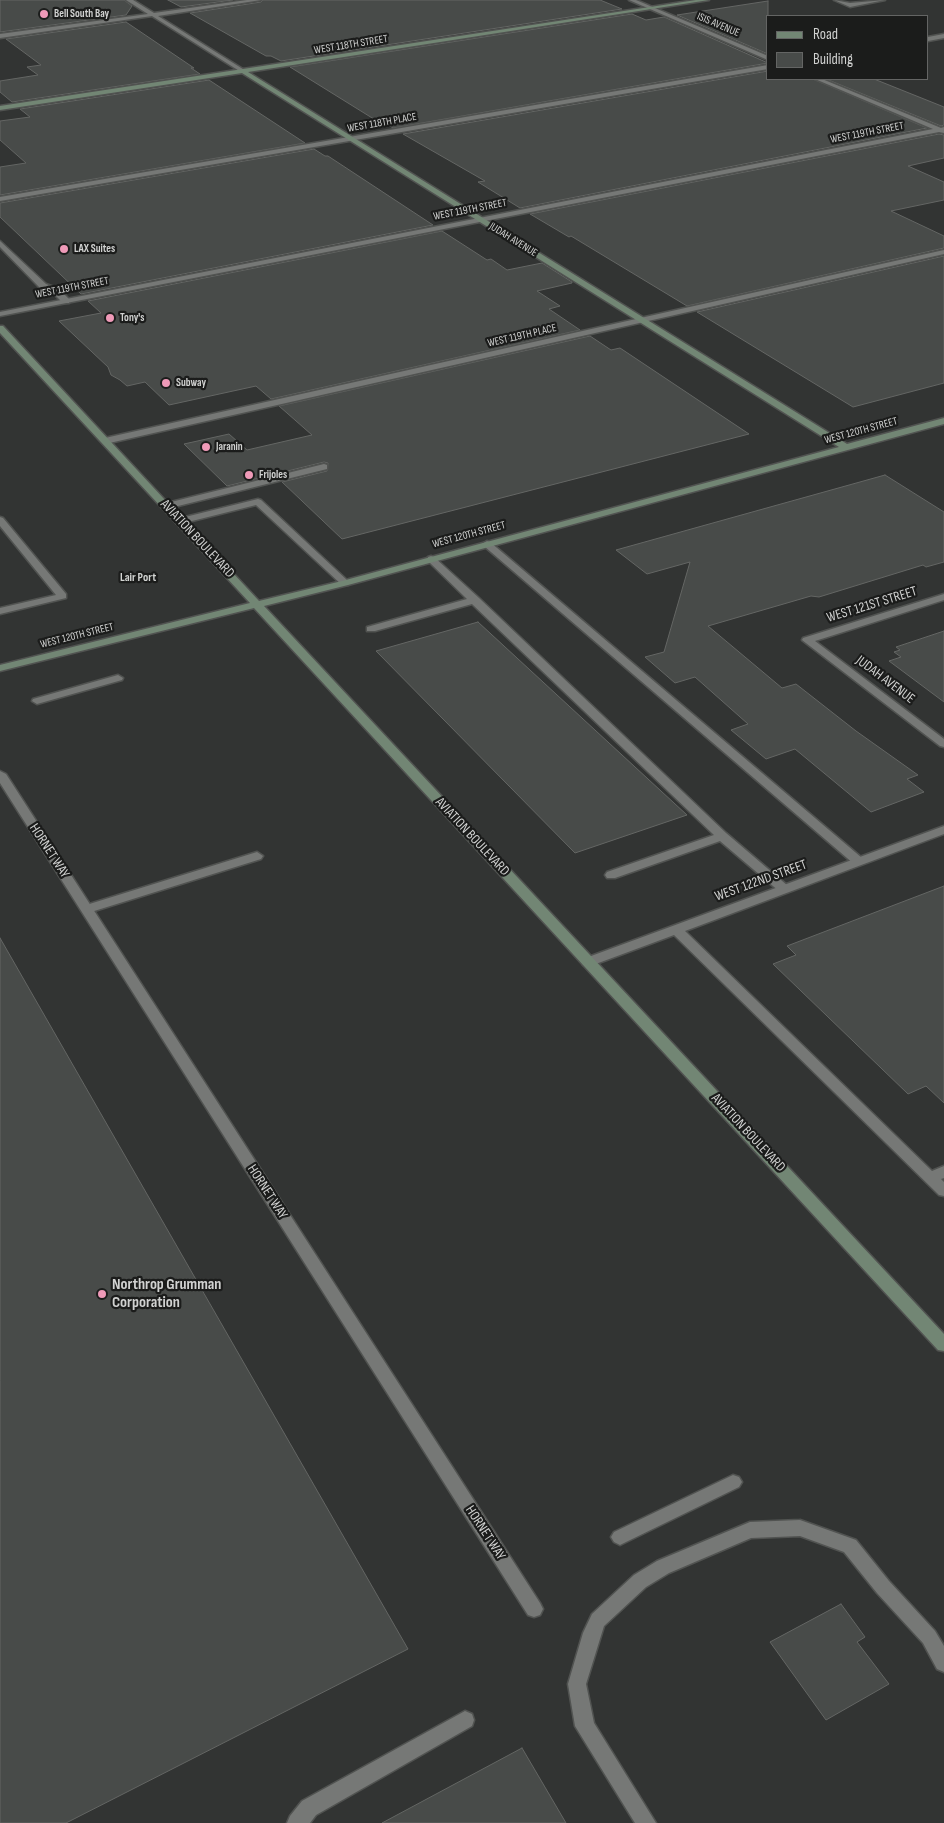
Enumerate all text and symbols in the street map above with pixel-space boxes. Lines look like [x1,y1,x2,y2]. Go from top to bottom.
place label: Bell South Bay [54,7,109,21]
marker: Bell South Bay [38,8,50,20]
street label: ISIS AVENUE [695,10,741,40]
legend [766,15,929,80]
text: Road [813,25,838,44]
street label: WEST 118TH STREET [313,33,389,57]
text: Building [813,50,853,69]
street label: WEST 118TH PLACE [346,110,418,136]
street label: WEST 119TH STREET [829,119,905,147]
street label: WEST 119TH STREET [432,196,508,224]
street label: JUDAH AVENUE [486,220,540,260]
place label: LAX Suites [74,242,115,256]
marker: LAX Suites [58,243,70,255]
street label: WEST 119TH STREET [34,274,110,302]
place label: Tony's [120,311,145,325]
marker: Tony's [104,312,116,324]
street label: WEST 119TH PLACE [486,322,558,350]
place label: Subway [176,376,206,390]
marker: Subway [160,377,172,389]
street label: WEST 120TH STREET [823,415,899,447]
place label: Jaranin [216,440,243,454]
marker: Jaranin [200,441,212,453]
place label: Frijoles [259,468,287,482]
marker: Frijoles [243,469,255,481]
street label: AVIATION BOULEVARD [156,496,238,582]
street label: WEST 120TH STREET [431,519,507,551]
district label: Lair Port [120,571,156,585]
street label: WEST 121ST STREET [825,583,919,627]
street label: WEST 120TH STREET [39,621,115,651]
street label: JUDAH AVENUE [852,652,918,708]
street label: AVIATION BOULEVARD [431,794,513,880]
street label: HORNET WAY [25,821,73,881]
street label: WEST 122ND STREET [713,857,809,905]
street label: AVIATION BOULEVARD [707,1090,789,1176]
street label: HORNET WAY [243,1162,291,1222]
place label: Northrop Grumman Corporation [112,1275,221,1313]
marker: Northrop Grumman Corporation [96,1288,108,1300]
street label: HORNET WAY [461,1503,509,1563]

